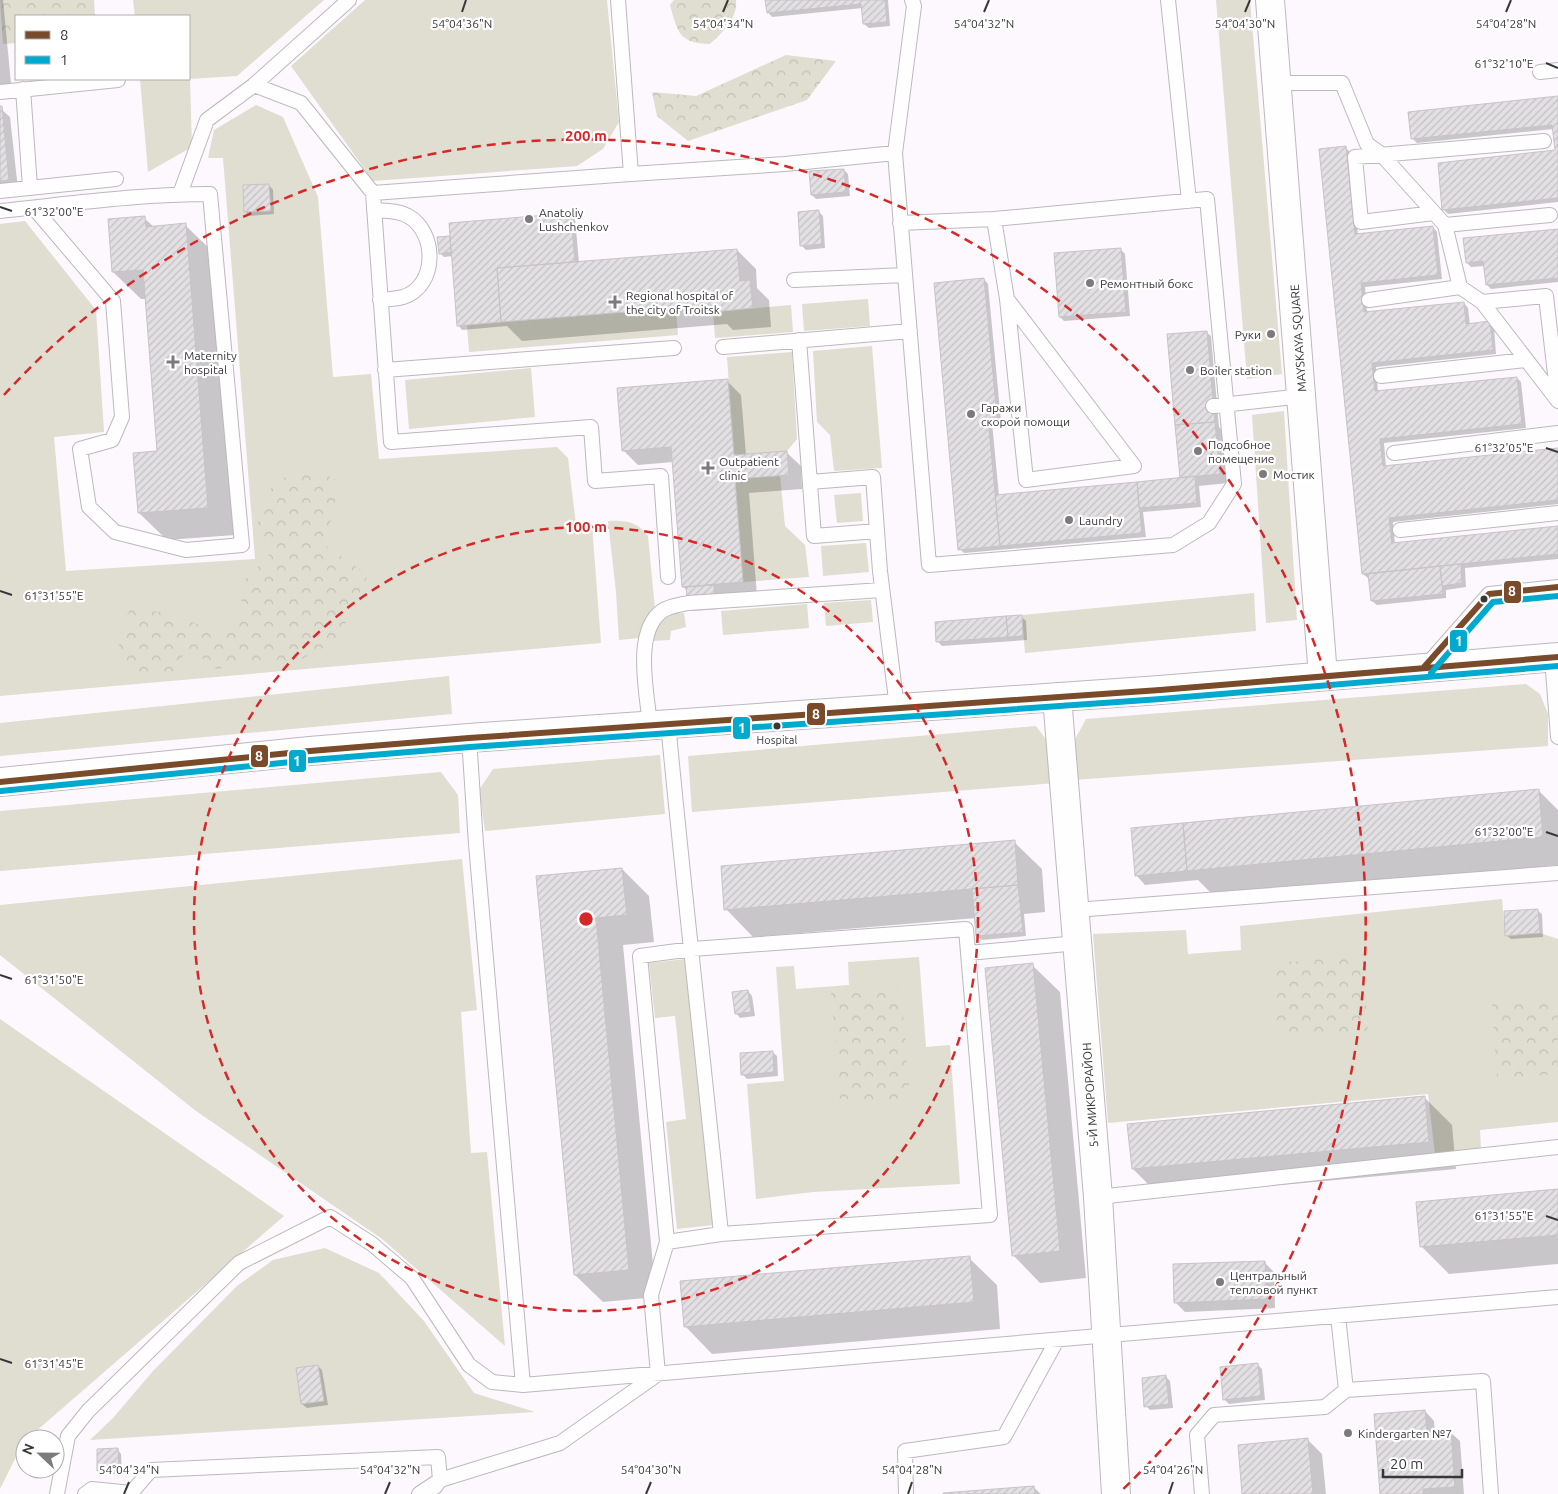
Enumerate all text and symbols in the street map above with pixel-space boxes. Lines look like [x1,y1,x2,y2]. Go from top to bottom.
legend [15,15,190,80]
text: 54°04'36"N [432,17,492,30]
text: 54°04'34"N [693,17,753,30]
text: 54°04'32"N [954,17,1014,30]
text: 54°04'30"N [1215,17,1275,30]
text: 54°04'28"N [1476,17,1536,30]
text: 8 [60,26,68,43]
text: 1 [60,51,68,68]
text: 61°32'10"E [1475,57,1534,70]
text: 200 m [565,127,607,144]
text: 61°32'00"E [25,205,84,218]
place label: Anatoliy Lushchenkov [539,206,609,233]
marker: Anatoliy Lushchenkov [523,213,535,225]
marker: Ремонтный бокс [1084,277,1096,289]
place label: Ремонтный бокс [1100,277,1193,290]
street label: MAYSKAYA SQUARE [1288,284,1308,392]
place label: Regional hospital of the city of Troitsk [626,289,734,316]
marker: Regional hospital of the city of Troitsk [608,295,622,309]
place label: Руки [1235,328,1261,341]
marker: Руки [1265,328,1277,340]
place label: Maternity hospital [184,349,237,376]
marker: Maternity hospital [166,355,180,369]
marker: Boiler station [1184,364,1196,376]
place label: Boiler station [1200,364,1272,377]
place label: Гаражи скорой помощи [981,401,1070,428]
marker: Гаражи скорой помощи [965,408,977,420]
place label: Подсобное помещение [1208,438,1274,465]
text: 61°32'05"E [1475,441,1534,454]
marker: Подсобное помещение [1192,445,1204,457]
place label: Outpatient clinic [719,455,779,482]
marker: Outpatient clinic [701,461,715,475]
marker: Мостик [1257,468,1269,480]
place label: Мостик [1273,468,1315,481]
marker: Laundry [1063,514,1075,526]
place label: Laundry [1079,514,1123,527]
text: 100 m [565,518,607,535]
line badge: 8 [1503,580,1522,604]
text: 8 [1508,583,1516,599]
text: 61°31'55"E [25,589,84,602]
unlabelled marker [1479,594,1489,604]
line badge: 1 [1449,629,1468,653]
text: 1 [1455,633,1463,649]
line badge: 8 [806,702,826,726]
text: 8 [812,706,820,722]
line badge: 1 [732,716,751,740]
text: 1 [738,720,746,736]
marker: Hospital [772,721,782,731]
place label: Hospital [757,734,798,746]
line badge: 8 [250,744,269,768]
text: 8 [255,748,263,764]
line badge: 1 [288,749,307,773]
text: 1 [293,753,301,769]
text: 61°32'00"E [1475,825,1534,838]
centre of rings [577,910,595,928]
text: 61°31'50"E [25,973,84,986]
street label: 5-Й МИКРОРАЙОН [1080,1042,1100,1148]
text: 61°31'55"E [1475,1209,1534,1222]
place label: Центральный тепловой пункт [1230,1269,1318,1296]
marker: Центральный тепловой пункт [1214,1276,1226,1288]
text: 61°31'45"E [25,1357,84,1370]
marker: Kindergarten №7 [1342,1427,1354,1439]
place label: Kindergarten №7 [1358,1427,1452,1440]
north arrow [15,1429,65,1479]
text: N [19,1441,37,1457]
scale bar [1383,1446,1462,1478]
text: 20 m [1390,1455,1423,1472]
text: 54°04'34"N [99,1463,159,1476]
text: 54°04'32"N [360,1463,420,1476]
text: 54°04'30"N [621,1463,681,1476]
text: 54°04'28"N [882,1463,942,1476]
text: 54°04'26"N [1143,1463,1203,1476]

